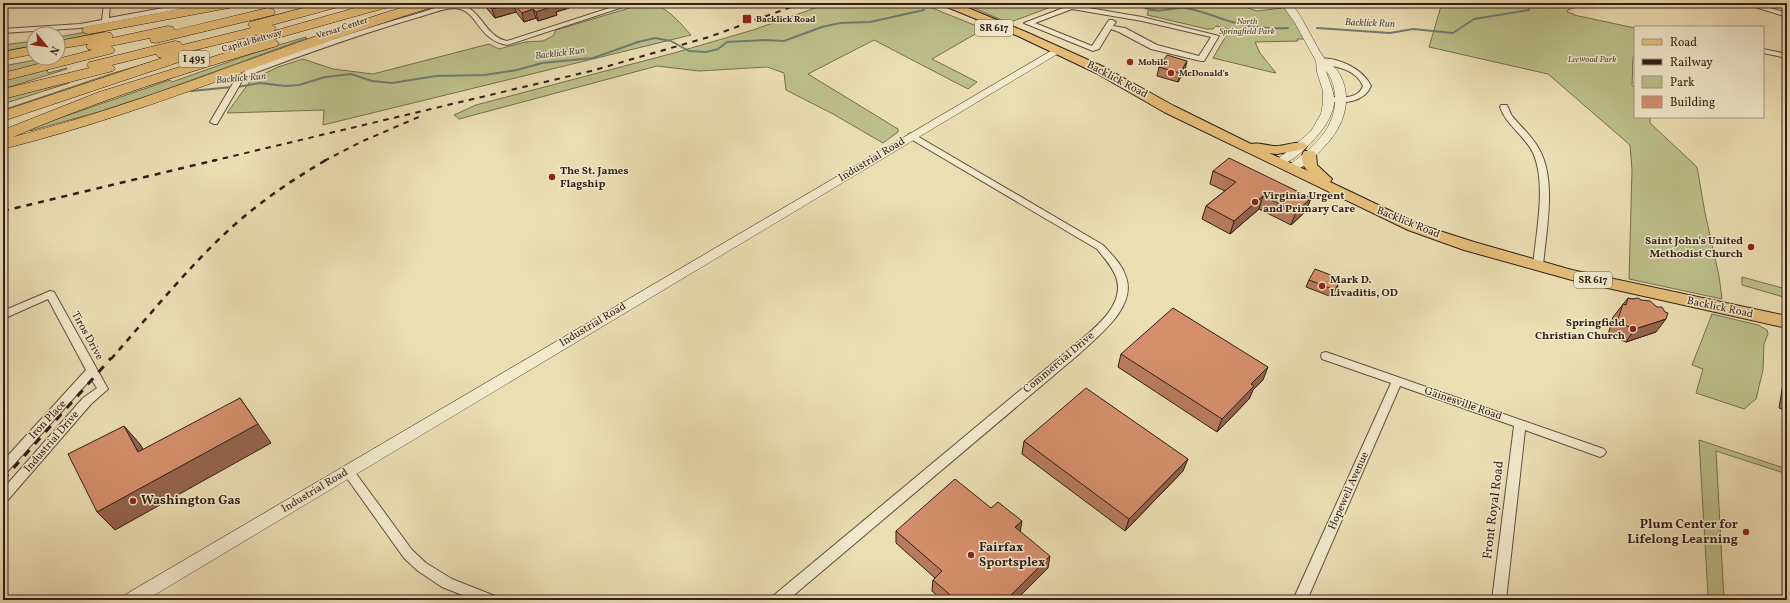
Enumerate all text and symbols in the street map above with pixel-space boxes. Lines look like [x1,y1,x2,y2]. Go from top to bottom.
street label: Versar Center [314,13,370,43]
marker: Backlick Road [741,13,753,25]
place label: Backlick Road [756,13,816,26]
park label: North Springfield Park [1219,15,1275,38]
water label: Backlick Run [1345,15,1395,31]
road number: SR 617 [975,20,1013,36]
north arrow [26,26,66,66]
street label: Capital Beltway [220,26,284,56]
legend [1634,26,1764,118]
text: Road [1670,35,1697,51]
text: N [45,43,62,57]
water label: Backlick Run [534,43,586,63]
road number: I 495 [179,51,209,67]
park label: Leewood Park [1568,53,1616,66]
text: Railway [1670,55,1713,71]
place label: Mobile [1138,56,1168,69]
marker: Mobile [1125,57,1135,67]
street label: Backlick Road [1084,58,1150,102]
place label: McDonald's [1179,67,1229,80]
marker: McDonald's [1166,68,1176,78]
water label: Backlick Run [215,69,267,87]
text: Park [1670,75,1695,91]
text: Building [1670,95,1715,111]
street label: Industrial Road [836,134,908,186]
place label: The St. James Flagship [560,164,629,192]
marker: The St. James Flagship [547,172,557,182]
place label: Virginia Urgent and Primary Care [1263,189,1356,217]
marker: Virginia Urgent and Primary Care [1250,197,1260,207]
street label: Backlick Road [1374,203,1442,243]
place label: Saint John's United Methodist Church [1645,234,1743,262]
marker: Saint John's United Methodist Church [1746,242,1756,252]
road number: SR 617 [1574,272,1612,288]
place label: Mark D. Livaditis, OD [1330,273,1398,301]
marker: Mark D. Livaditis, OD [1317,281,1327,291]
street label: Backlick Road [1686,294,1754,322]
street label: Industrial Road [557,299,629,351]
street label: Tiros Drive [67,309,107,363]
place label: Springfield Christian Church [1535,316,1625,344]
marker: Springfield Christian Church [1628,324,1638,334]
street label: Commercial Drive [1020,329,1098,397]
street label: Gainesville Road [1422,384,1504,424]
street label: Iron Place [26,397,70,443]
street label: Industrial Drive [21,408,83,476]
street label: Hopewell Avenue [1325,450,1373,532]
street label: Front Royal Road [1479,460,1509,560]
street label: Industrial Road [279,465,351,517]
place label: Washington Gas [141,492,241,510]
marker: Washington Gas [128,496,138,506]
place label: Plum Center for Lifelong Learning [1627,516,1738,549]
marker: Plum Center for Lifelong Learning [1741,527,1751,537]
place label: Fairfax Sportsplex [979,539,1045,572]
marker: Fairfax Sportsplex [966,550,976,560]

